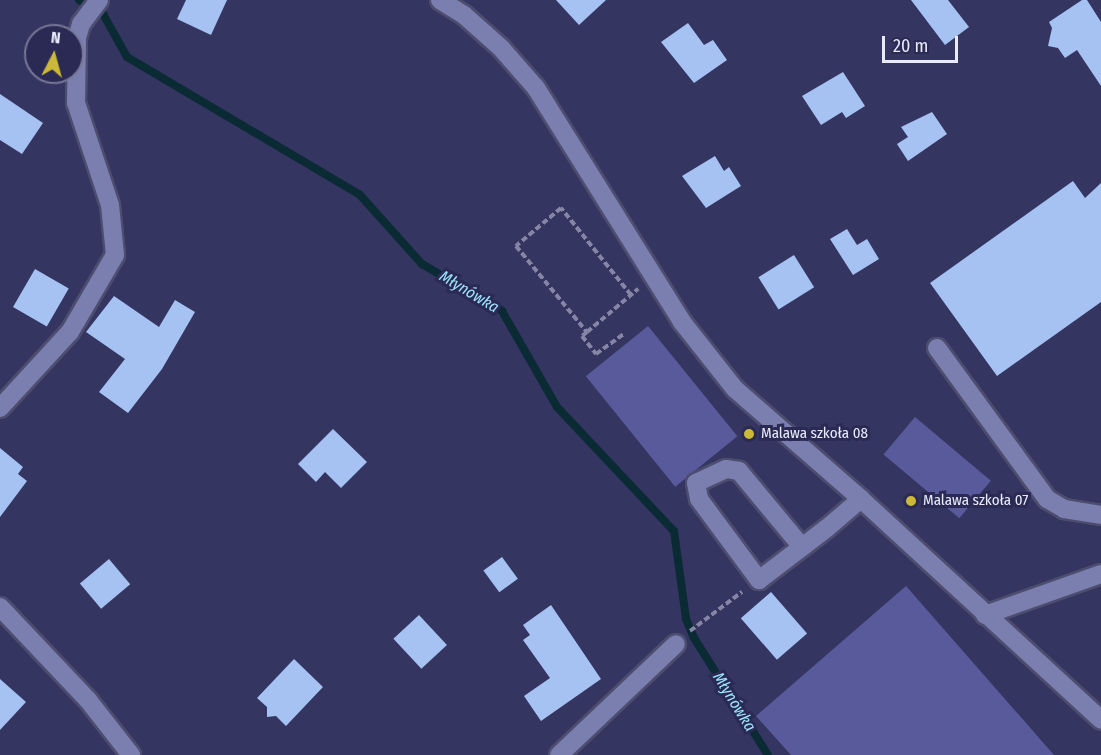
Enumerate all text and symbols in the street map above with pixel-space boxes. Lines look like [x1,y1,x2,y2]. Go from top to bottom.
north arrow [24,24,84,84]
scale bar [885,24,962,62]
text: N [50,28,61,48]
text: 20 m [893,35,928,57]
water label: Młynówka [436,267,502,317]
place label: Malawa szkoła 08 [761,425,868,443]
marker: Malawa szkoła 08 [742,427,756,441]
place label: Malawa szkoła 07 [923,492,1028,510]
marker: Malawa szkoła 07 [904,494,918,508]
water label: Młynówka [708,669,760,735]

